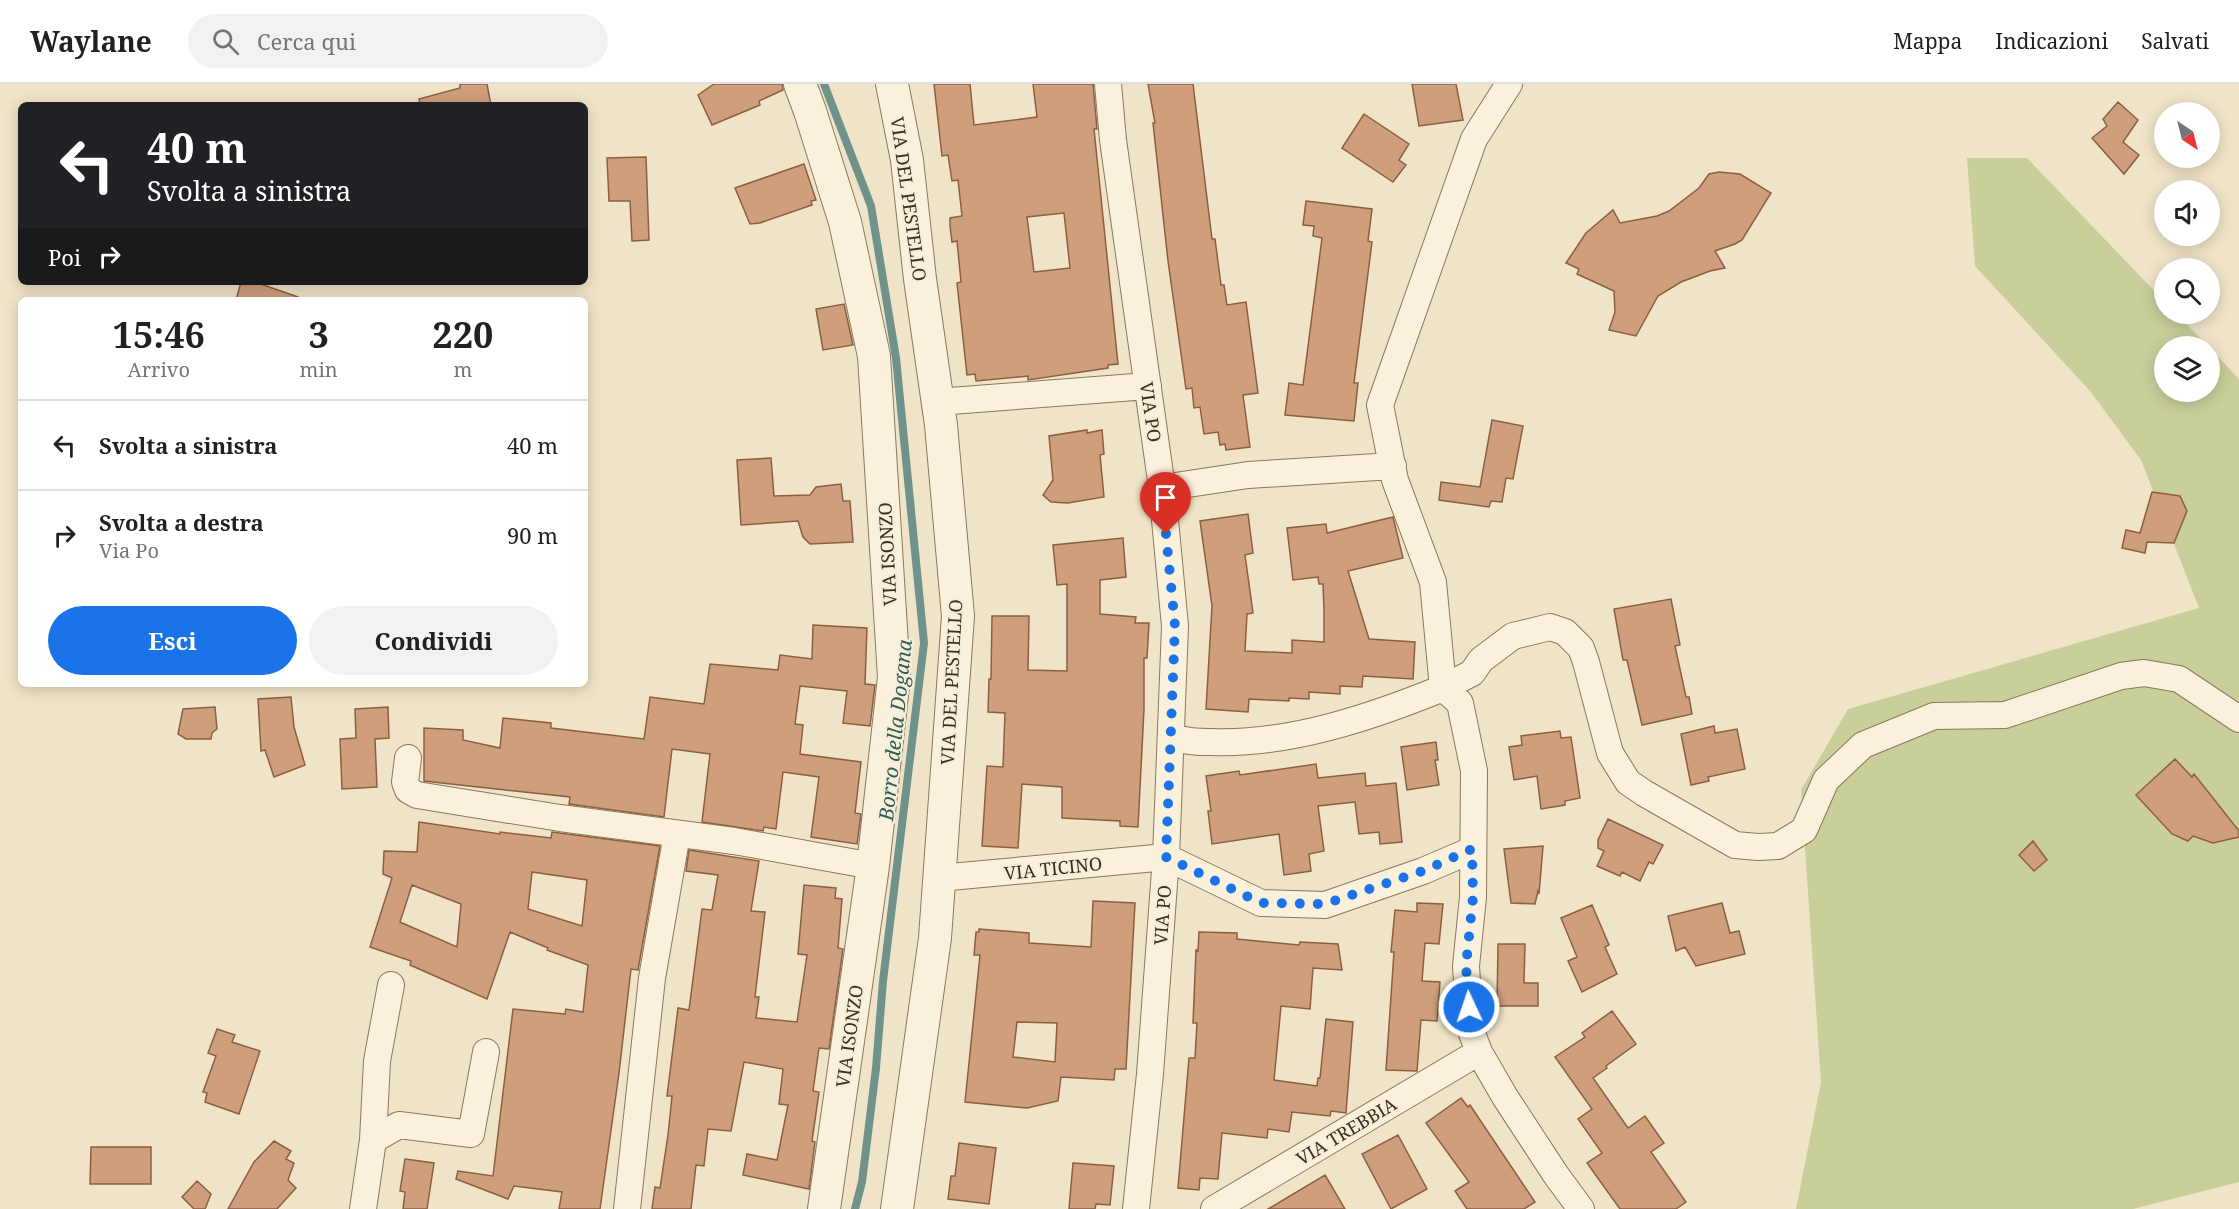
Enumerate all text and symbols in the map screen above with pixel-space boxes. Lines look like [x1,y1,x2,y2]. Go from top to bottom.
search box [188,14,608,68]
text: Waylane [30,22,152,60]
icon: search [209,25,242,58]
text: Cerca qui [257,26,356,56]
text: Mappa [1893,27,1962,55]
text: Indicazioni [1995,27,2108,55]
text: Salvati [2141,27,2209,55]
north arrow [2154,102,2220,168]
map controls [2154,102,2220,402]
street label: VIA DEL PESTELLO [886,115,932,283]
text: 40 m [147,118,247,175]
icon: left [48,126,126,204]
text: Svolta a sinistra [147,172,351,209]
button: sound [2154,180,2220,246]
icon: right [93,240,126,273]
text: Poi [48,242,81,272]
button: search [2154,258,2220,324]
text: 15:46 [113,310,205,359]
text: 3 [308,310,329,359]
text: 220 [432,310,493,359]
button: layers [2154,336,2220,402]
text: Arrivo [128,356,190,383]
text: min [300,356,338,383]
text: m [453,356,472,383]
street label: VIA PO [1135,380,1167,444]
icon: left [48,429,81,462]
text: Svolta a sinistra [99,430,278,460]
text: 40 m [507,430,558,460]
pin [1140,472,1191,534]
icon: arrive [1149,481,1182,514]
street label: VIA ISONZO [872,502,902,606]
text: Svolta a destra [99,507,264,537]
icon: right [48,519,81,552]
text: 90 m [507,520,558,550]
text: Via Po [99,537,159,564]
street label: VIA DEL PESTELLO [935,599,967,765]
button: Esci [48,606,297,675]
button: Condividi [309,606,558,675]
water label: Borro della Dogana [872,638,918,823]
street label: VIA TICINO [1003,851,1103,885]
street label: VIA PO [1148,884,1176,946]
position arrow [1437,975,1501,1039]
street label: VIA ISONZO [830,983,868,1089]
street label: VIA TREBBIA [1291,1091,1401,1170]

